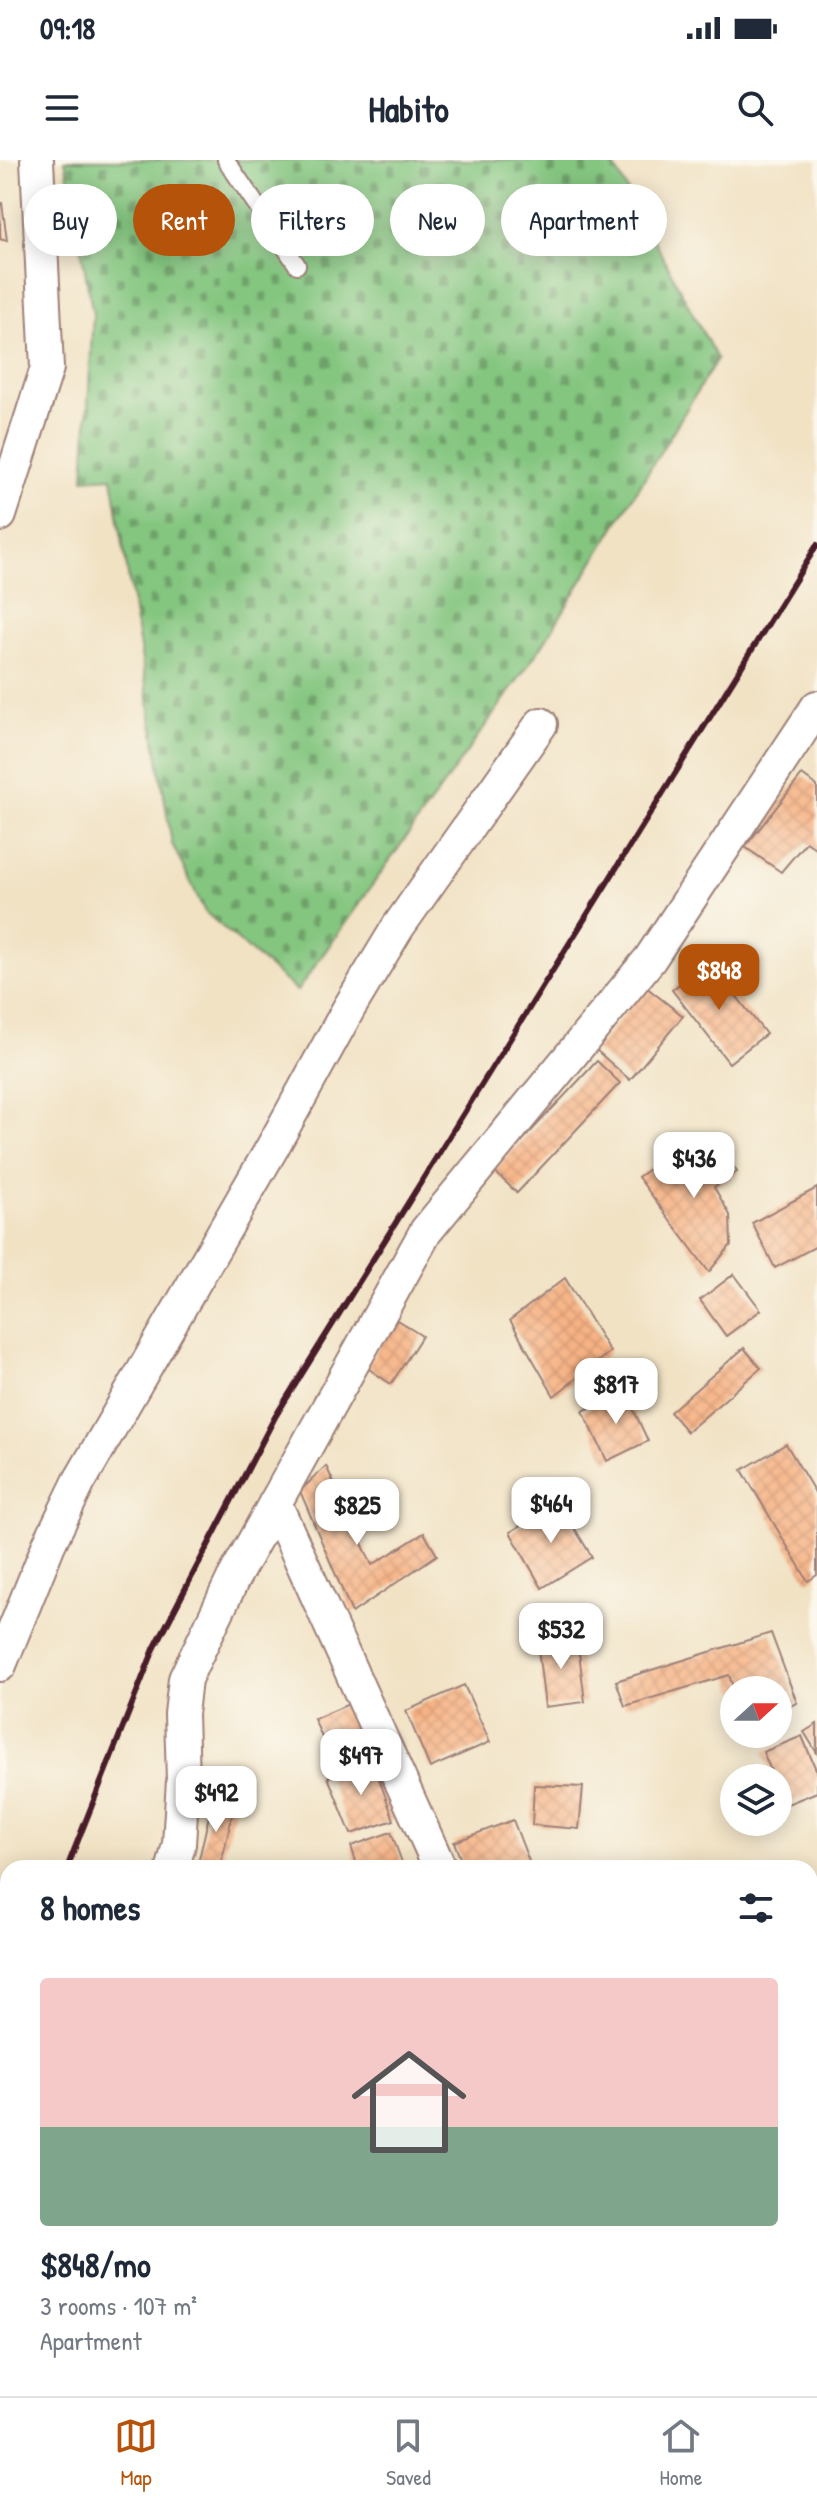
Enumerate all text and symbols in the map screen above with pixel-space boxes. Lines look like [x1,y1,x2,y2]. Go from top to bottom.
text: 09:18 [40,8,95,48]
text: Habito [368,84,449,133]
icon: menu [40,86,84,130]
icon: search [733,86,777,130]
chip: Buy [24,184,117,256]
chip: Rent [133,184,235,256]
chip: Filters [251,184,374,256]
chip: New [390,184,485,256]
chip: Apartment [501,184,667,256]
pin: $848 [672,944,766,1012]
text: $848 [696,952,742,987]
pin: $436 [647,1132,741,1200]
text: $436 [672,1140,716,1175]
pin: $817 [569,1358,663,1426]
text: $817 [593,1366,639,1401]
pin: $464 [504,1477,598,1545]
pin: $825 [310,1479,404,1547]
text: $464 [529,1485,573,1520]
text: $825 [333,1487,381,1522]
pin: $532 [514,1603,608,1671]
text: $532 [537,1611,585,1646]
north arrow [720,1676,792,1748]
map controls [720,1676,792,1836]
pin: $497 [314,1729,408,1797]
text: $497 [338,1737,384,1772]
button: layers [720,1764,792,1836]
pin: $492 [169,1766,263,1834]
text: $492 [194,1774,238,1809]
text: 8 homes [40,1885,140,1931]
icon: filters [734,1886,778,1930]
icon: home [337,2030,481,2174]
text: $848/mo [40,2242,151,2288]
text: 3 rooms · 107 m² [40,2288,197,2323]
text: Apartment [40,2323,142,2358]
tab: Map [114,2414,158,2492]
tab: Saved [386,2414,431,2492]
tab: Home [659,2414,703,2492]

